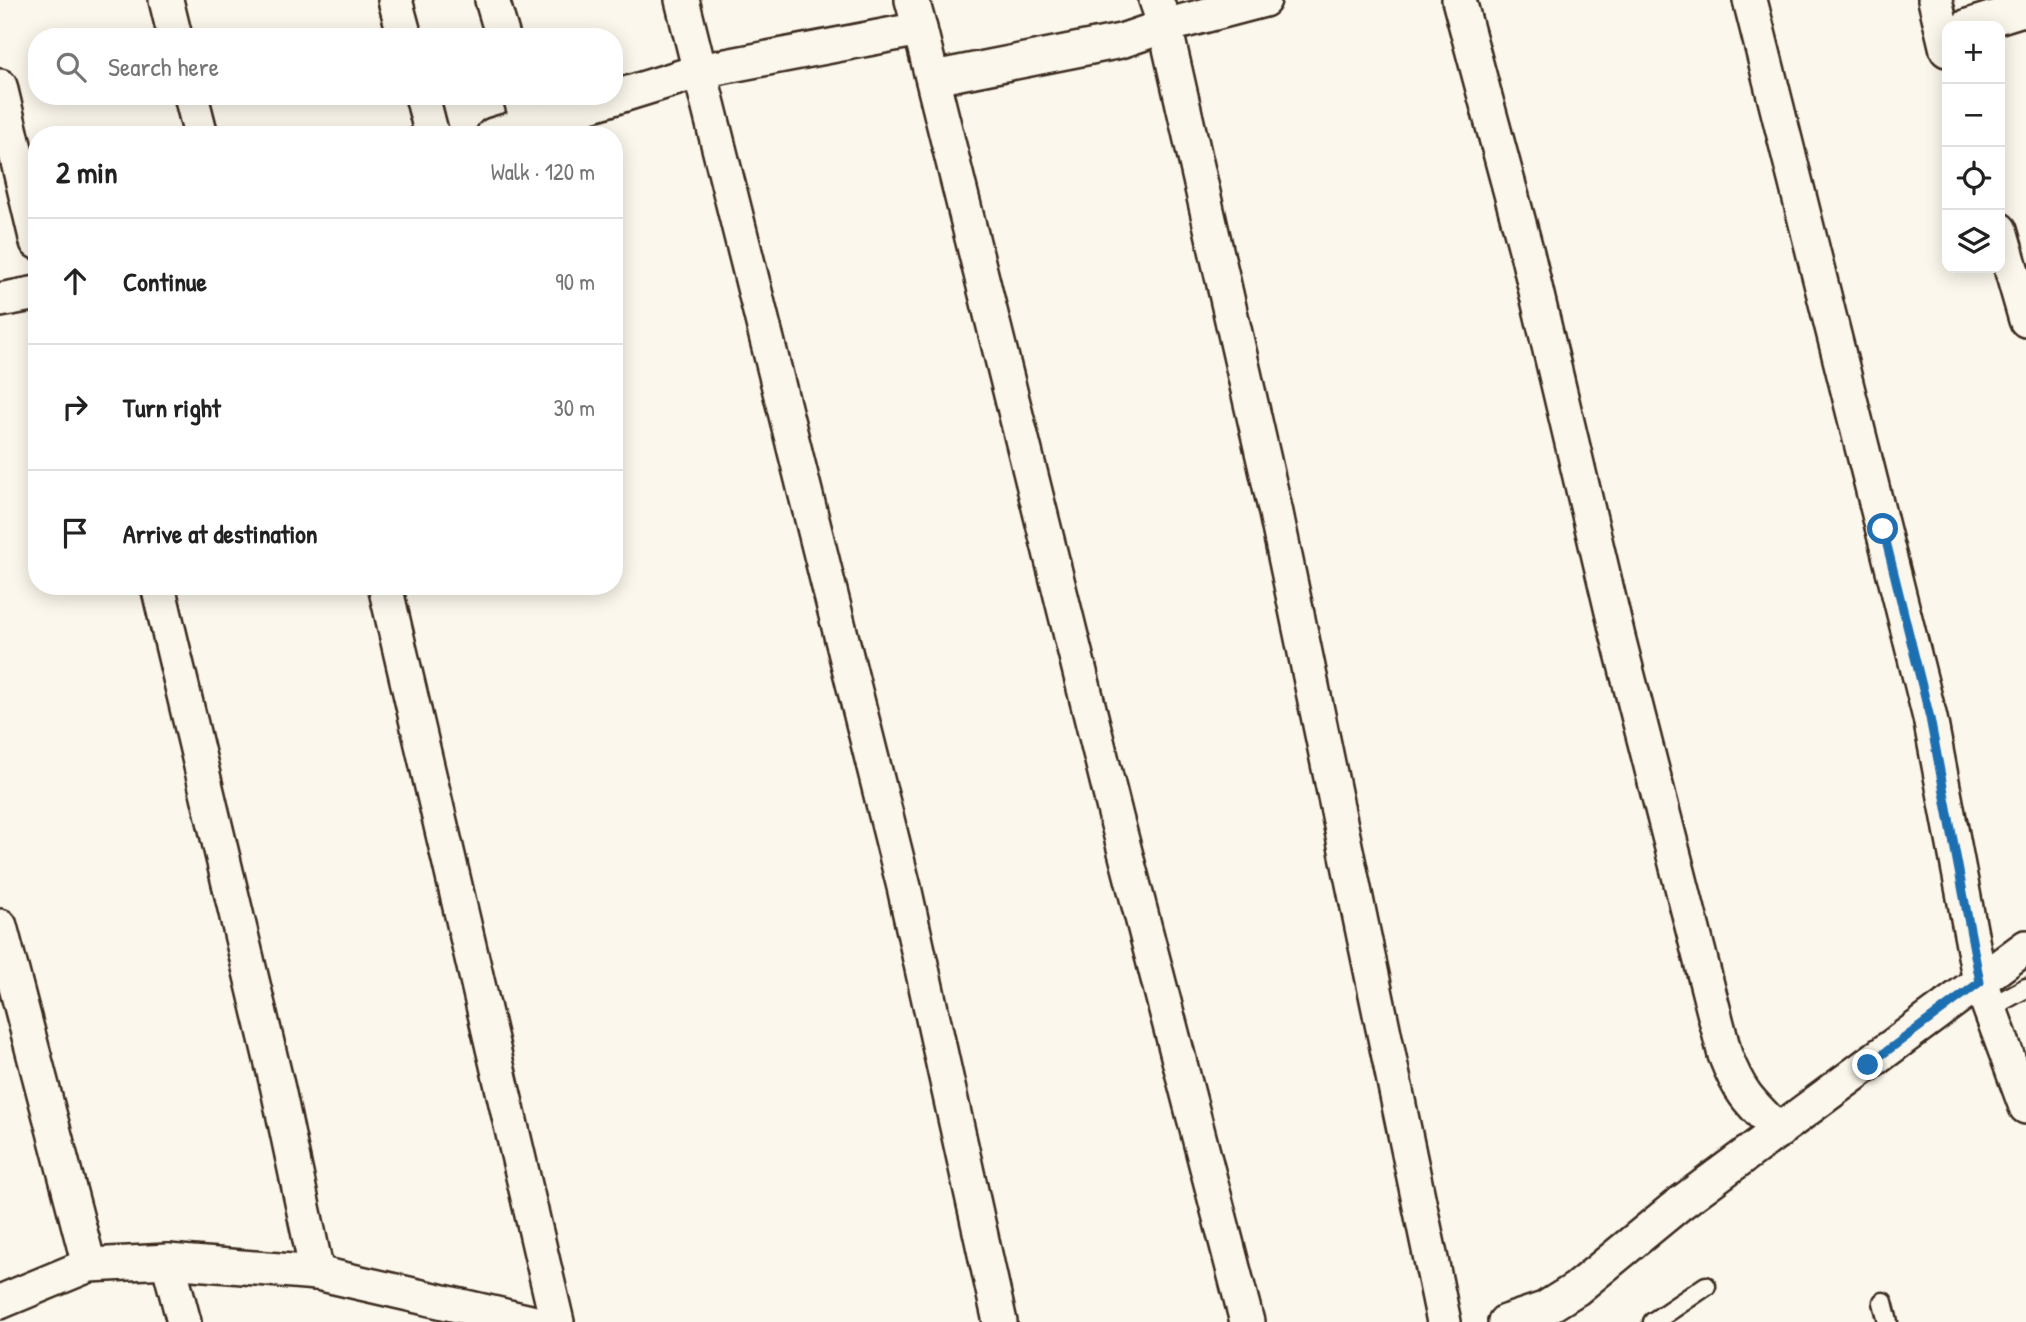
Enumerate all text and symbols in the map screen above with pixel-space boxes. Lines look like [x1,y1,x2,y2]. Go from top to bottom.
map controls [1942,21,2005,273]
button: + [1942,21,2005,84]
search box [28,28,623,105]
icon: search [52,48,90,86]
text: Search here [108,49,219,84]
button: − [1942,84,2005,147]
button: locate [1942,147,2005,210]
text: 2 min [56,152,118,192]
text: Walk · 120 m [491,156,595,187]
button: layers [1942,210,2005,273]
icon: ahead [56,262,94,300]
text: Continue [123,264,207,299]
text: 90 m [555,266,595,297]
icon: right [56,388,94,426]
text: Turn right [123,390,221,425]
text: 30 m [553,392,595,423]
route start [1867,513,1898,544]
icon: arrive [56,514,94,552]
text: Arrive at destination [123,516,318,551]
route end [1852,1049,1883,1080]

